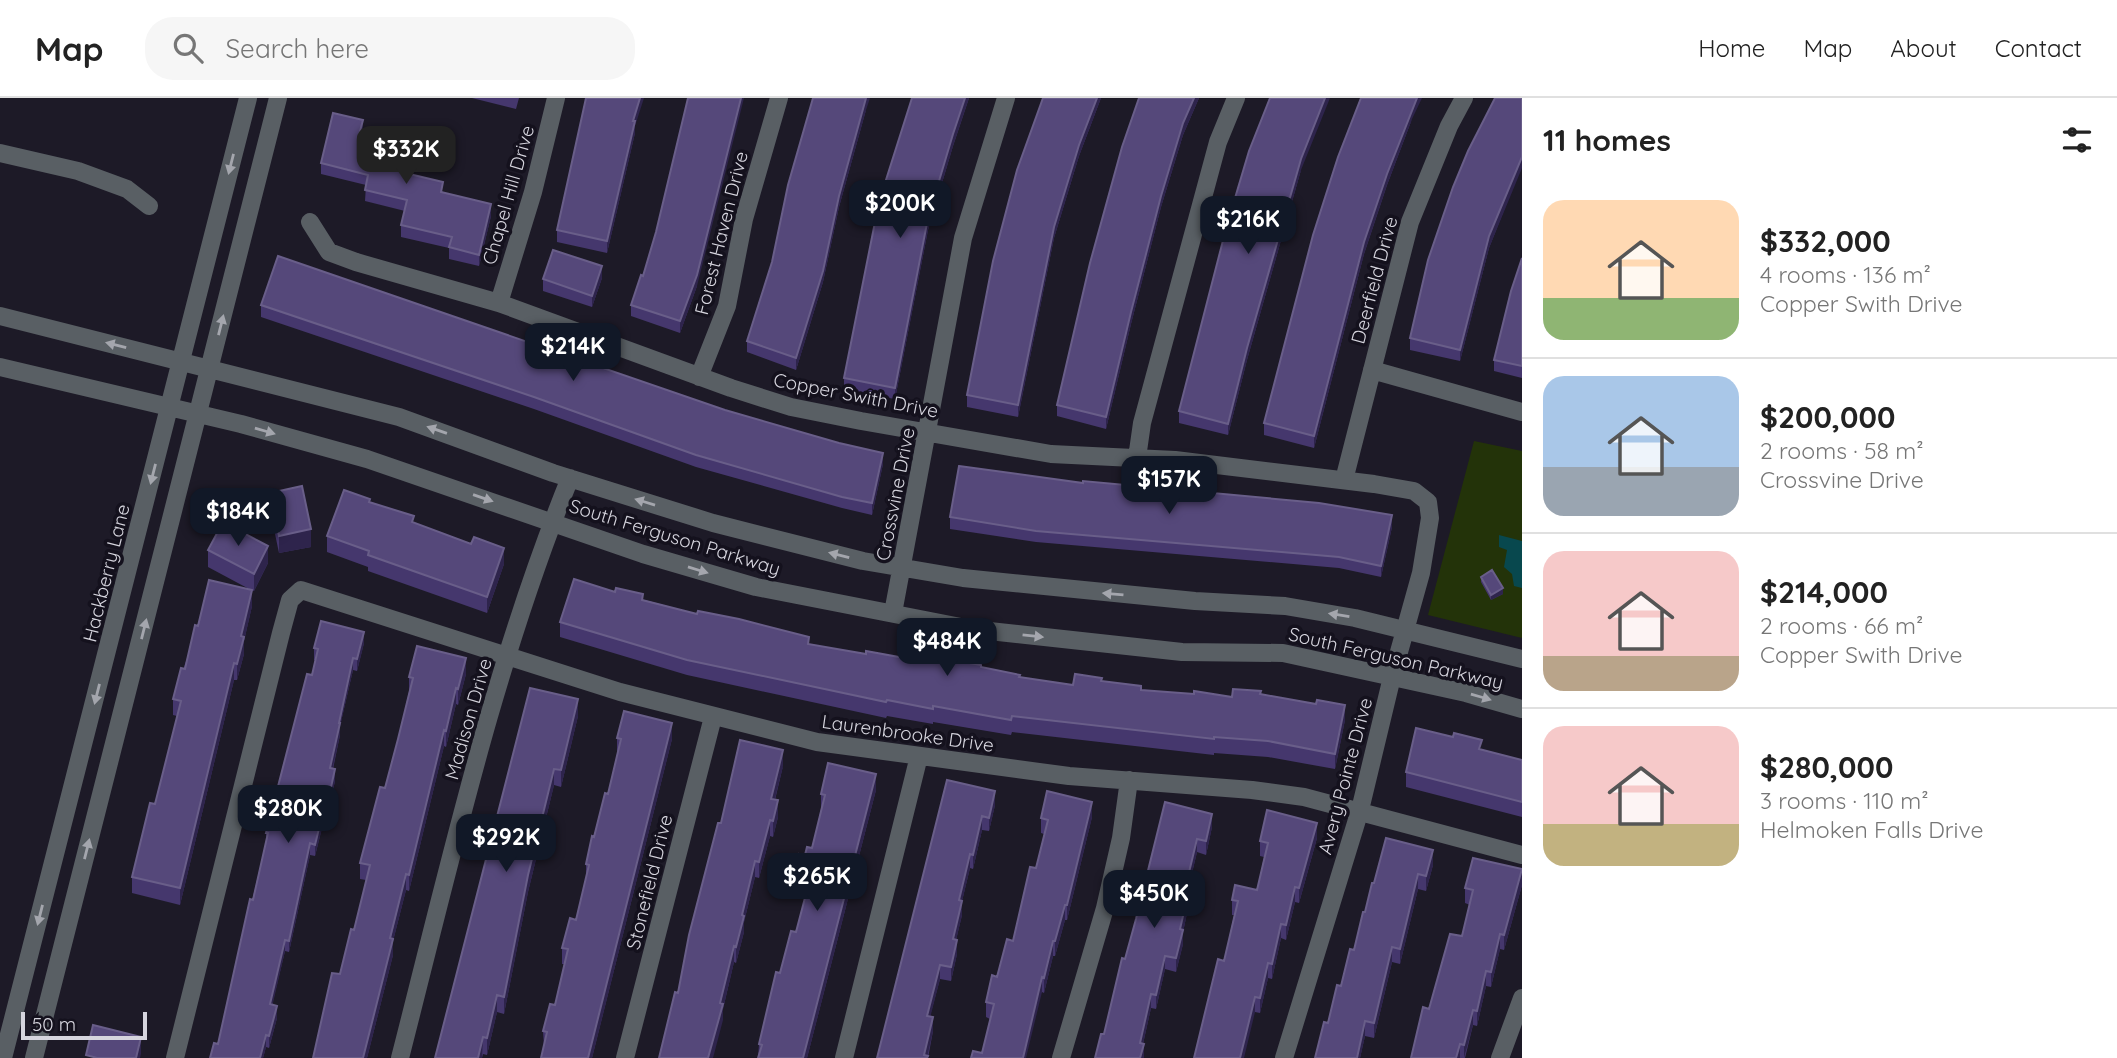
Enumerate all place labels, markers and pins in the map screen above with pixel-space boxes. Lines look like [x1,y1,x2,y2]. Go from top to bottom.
pin: $332K [357,126,455,186]
pin: $200K [851,180,949,240]
pin: $216K [1199,197,1297,256]
pin: $214K [524,324,622,383]
pin: $157K [1120,456,1218,516]
pin: $184K [189,489,287,548]
pin: $484K [898,618,996,678]
pin: $280K [239,786,337,845]
pin: $292K [457,814,555,874]
pin: $265K [768,854,866,913]
pin: $450K [1105,870,1203,930]

